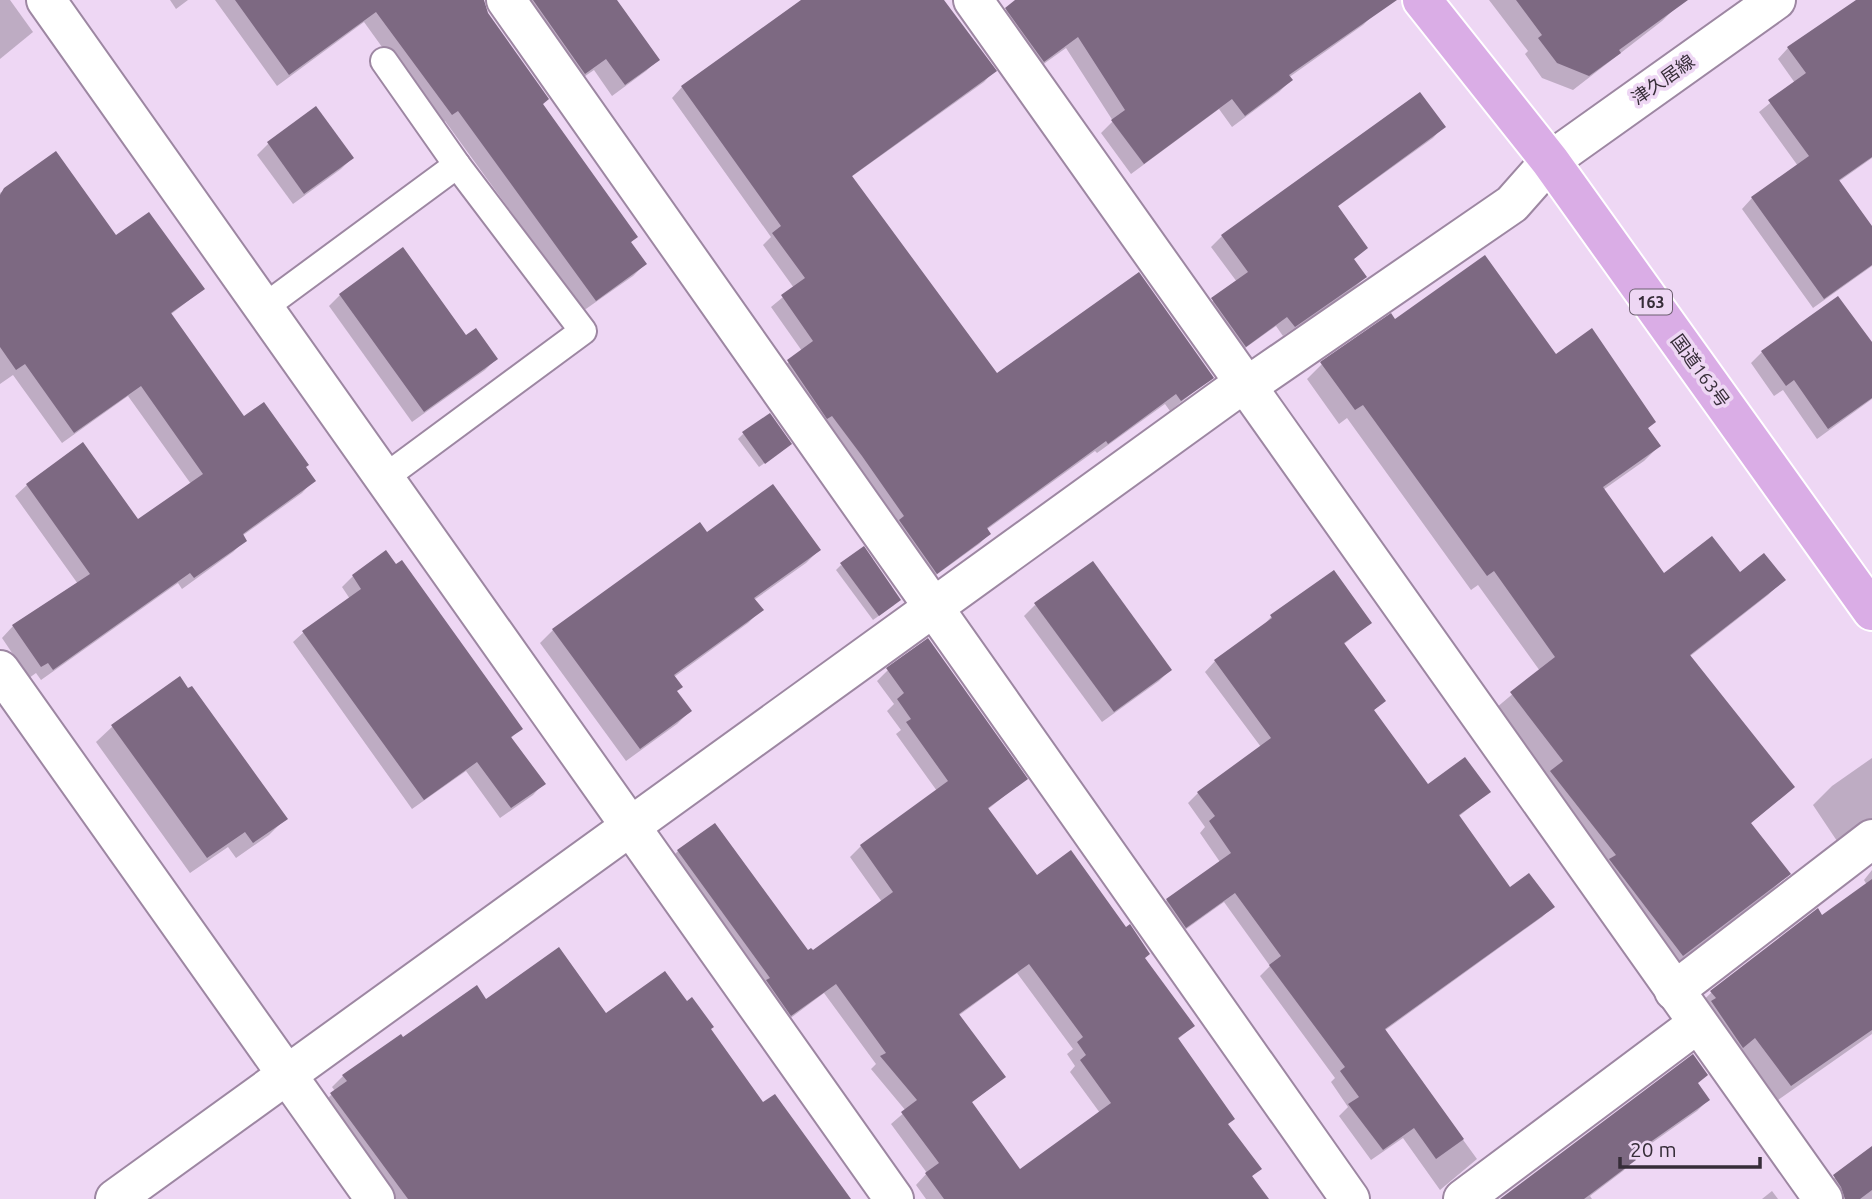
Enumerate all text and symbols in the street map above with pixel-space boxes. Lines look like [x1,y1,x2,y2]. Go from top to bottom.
street label: 津久居線 [1627,50,1698,108]
road number: 163 [1630,290,1672,314]
street label: 国道163号 [1668,330,1734,410]
scale bar [1620,1126,1760,1170]
text: 20 m [1630,1137,1677,1161]

